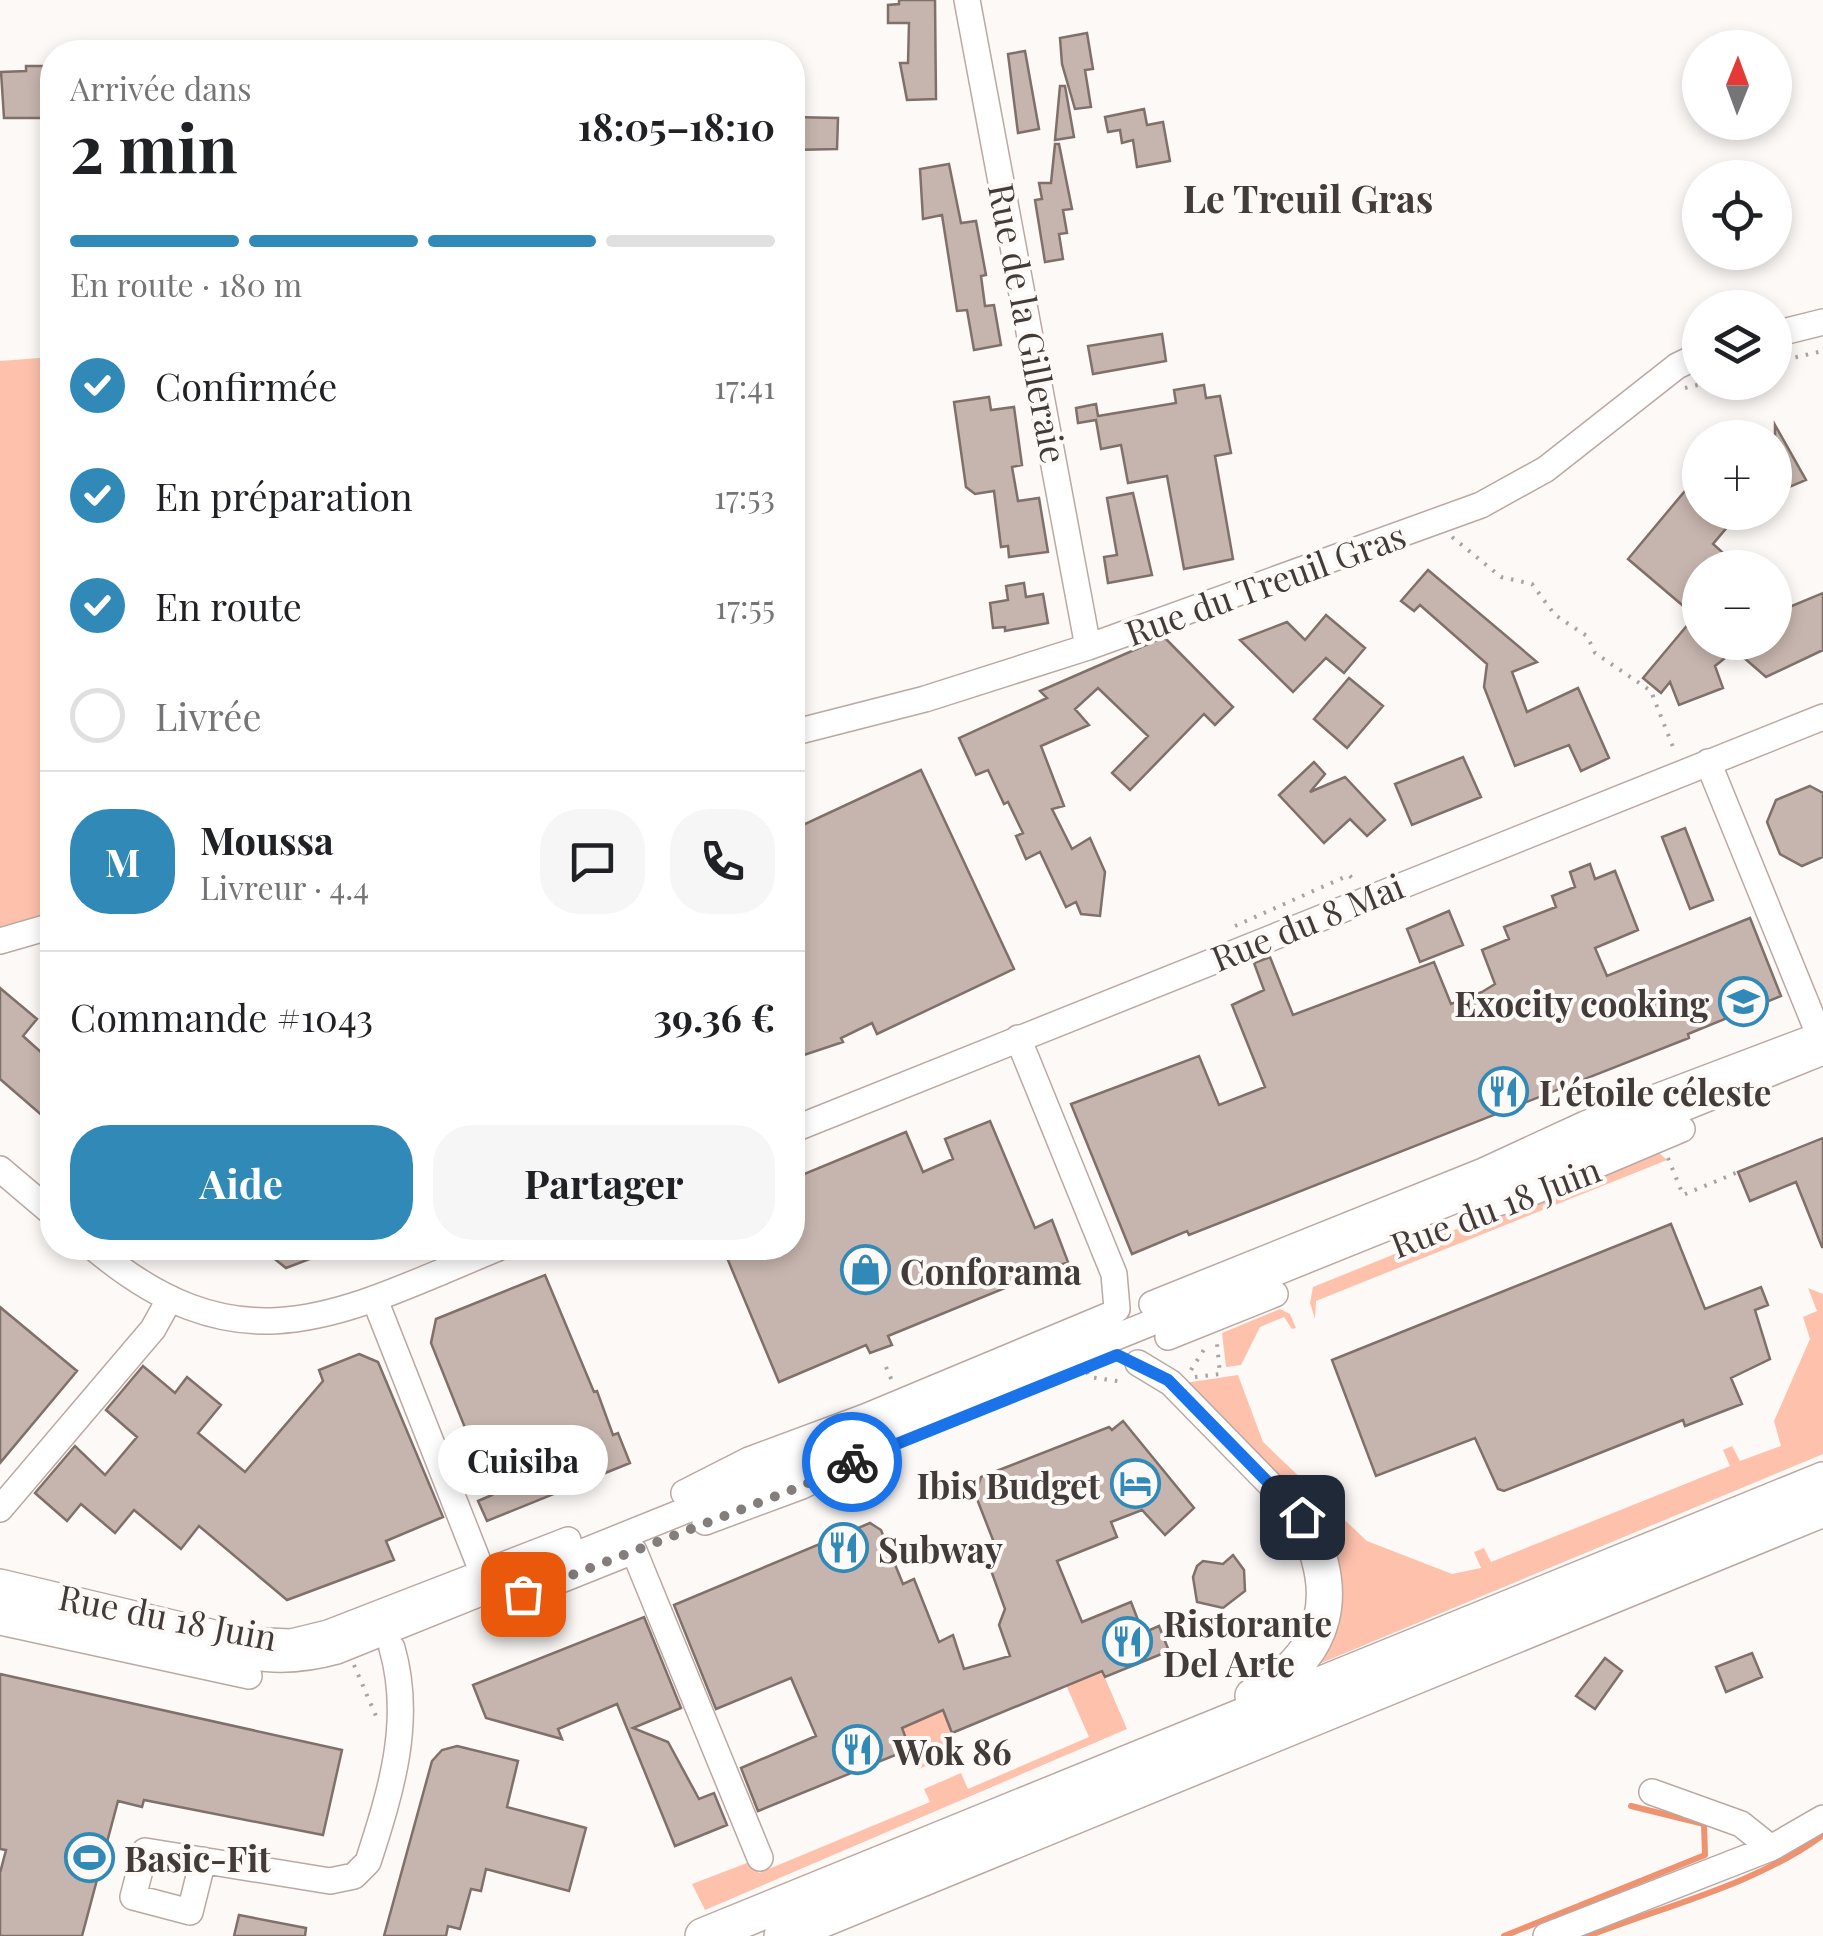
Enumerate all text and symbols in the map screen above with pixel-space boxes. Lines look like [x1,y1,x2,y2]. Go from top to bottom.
north arrow [1682,30,1792,140]
map controls [1682,30,1792,660]
text: Arrivée dans [70,66,252,109]
text: 18:05–18:10 [578,100,775,151]
text: 2 min [70,103,238,189]
button: locate [1682,160,1792,270]
district label: Le Treuil Gras [1183,172,1433,223]
street label: Rue de la Gilleraie [979,179,1079,467]
text: En route · 180 m [70,262,302,305]
button: layers [1682,290,1792,400]
icon: check [70,358,125,413]
text: Confirmée [155,360,337,411]
text: 17:41 [714,364,775,407]
button: + [1682,420,1792,530]
icon: check [70,468,125,523]
text: En préparation [155,470,413,521]
text: 17:53 [714,474,775,517]
street label: Rue du Treuil Gras [1118,510,1412,656]
button: − [1682,550,1792,660]
icon: check [70,578,125,633]
text: En route [155,580,302,631]
text: 17:55 [715,584,775,627]
text: Livrée [155,690,262,741]
button: chat [540,809,645,914]
button: phone [670,809,775,914]
text: Moussa [200,814,334,865]
text: M [105,836,140,887]
street label: Rue du 8 Mai [1204,861,1410,981]
text: Livreur · 4.4 [200,865,369,908]
school or university icon: Exocity cooking [1718,976,1770,1028]
place label: Exocity cooking [1454,979,1710,1026]
text: Commande #1043 [70,991,373,1042]
text: 39.36 € [653,991,775,1042]
restaurant icon: L'étoile céleste [1478,1065,1530,1117]
place label: L'étoile céleste [1539,1068,1772,1115]
button: Aide [70,1125,413,1240]
button: Partager [433,1125,775,1240]
street label: Rue du 18 Juin [1383,1144,1607,1268]
shop icon: Conforama [839,1244,891,1296]
place label: Conforama [900,1247,1082,1294]
courier [802,1412,902,1512]
callout: Cuisiba [438,1424,608,1494]
icon: bike [825,1435,880,1490]
text: Cuisiba [467,1438,579,1481]
hotel icon: Ibis Budget [1109,1458,1161,1510]
place label: Ibis Budget [917,1461,1101,1508]
pin [1260,1475,1345,1560]
icon: home [1275,1490,1330,1545]
restaurant icon: Subway [817,1522,869,1574]
place label: Subway [878,1525,1003,1572]
pin [481,1552,566,1637]
icon: bag [496,1567,551,1622]
street label: Rue du 18 Juin [55,1572,281,1660]
place label: Ristorante Del Arte [1163,1599,1332,1686]
restaurant icon: Ristorante Del Arte [1102,1616,1154,1668]
restaurant icon: Wok 86 [832,1724,884,1776]
place label: Wok 86 [892,1727,1012,1774]
sports icon: Basic-Fit [63,1831,115,1883]
place label: Basic-Fit [124,1834,271,1881]

